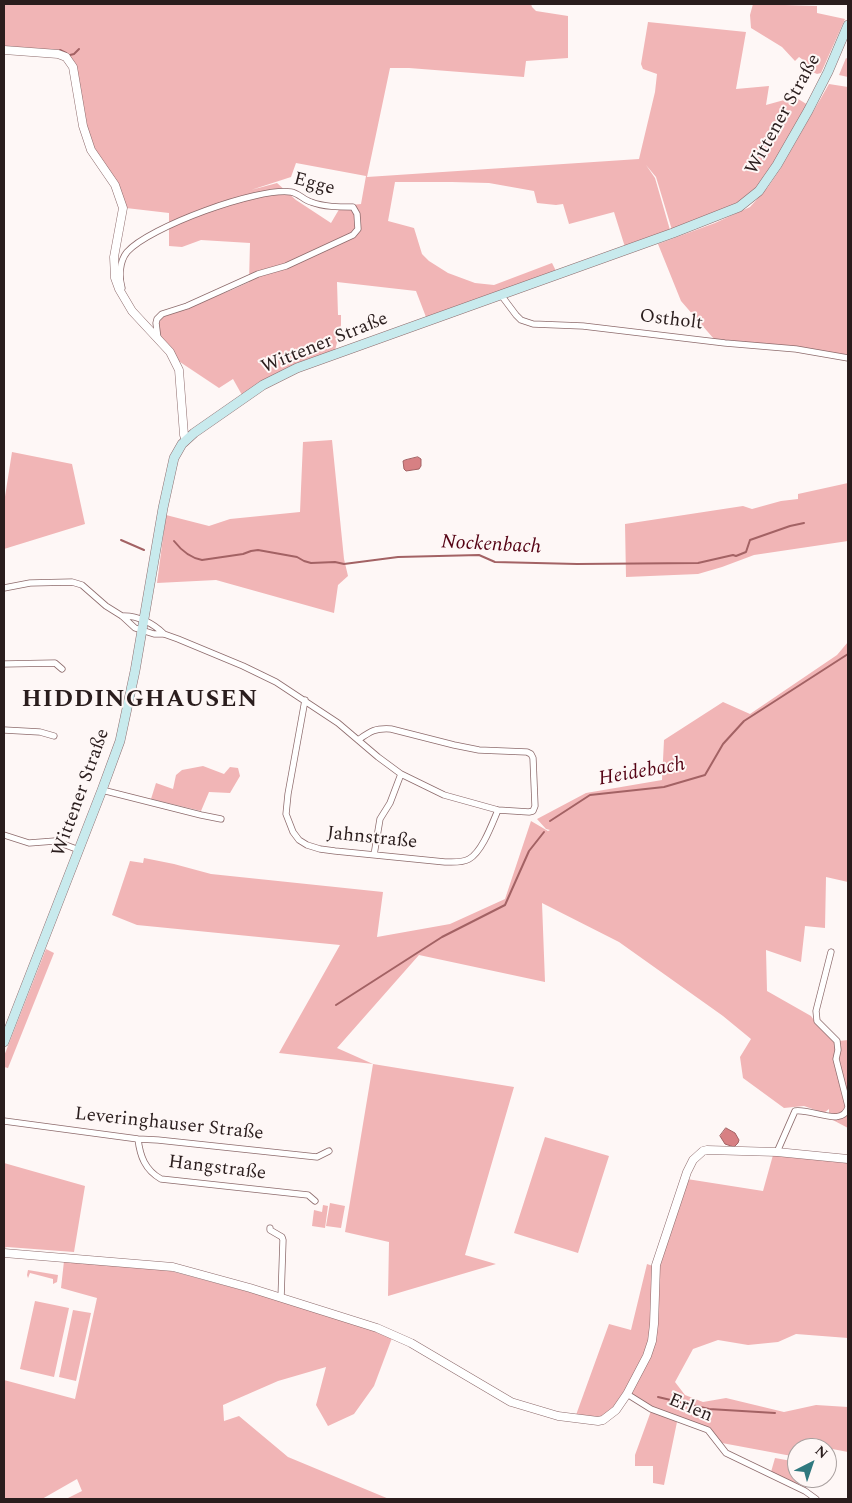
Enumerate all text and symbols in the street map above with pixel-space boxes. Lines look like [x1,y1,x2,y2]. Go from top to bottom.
street label: Wittener Straße [741,51,827,179]
street label: Egge [291,169,337,201]
street label: Ostholt [638,306,704,336]
street label: Wittener Straße [258,308,392,380]
water label: Nockenbach [440,531,542,561]
district label: HIDDINGHAUSEN [20,687,260,715]
street label: Wittener Straße [48,726,116,860]
water label: Heidebach [597,754,687,792]
street label: Jahnstraße [326,823,418,855]
street label: Leveringhauser Straße [74,1104,264,1146]
street label: Hangstraße [167,1152,267,1186]
street label: Erlen [664,1390,716,1428]
north arrow [787,1438,837,1488]
text: N [810,1440,833,1464]

